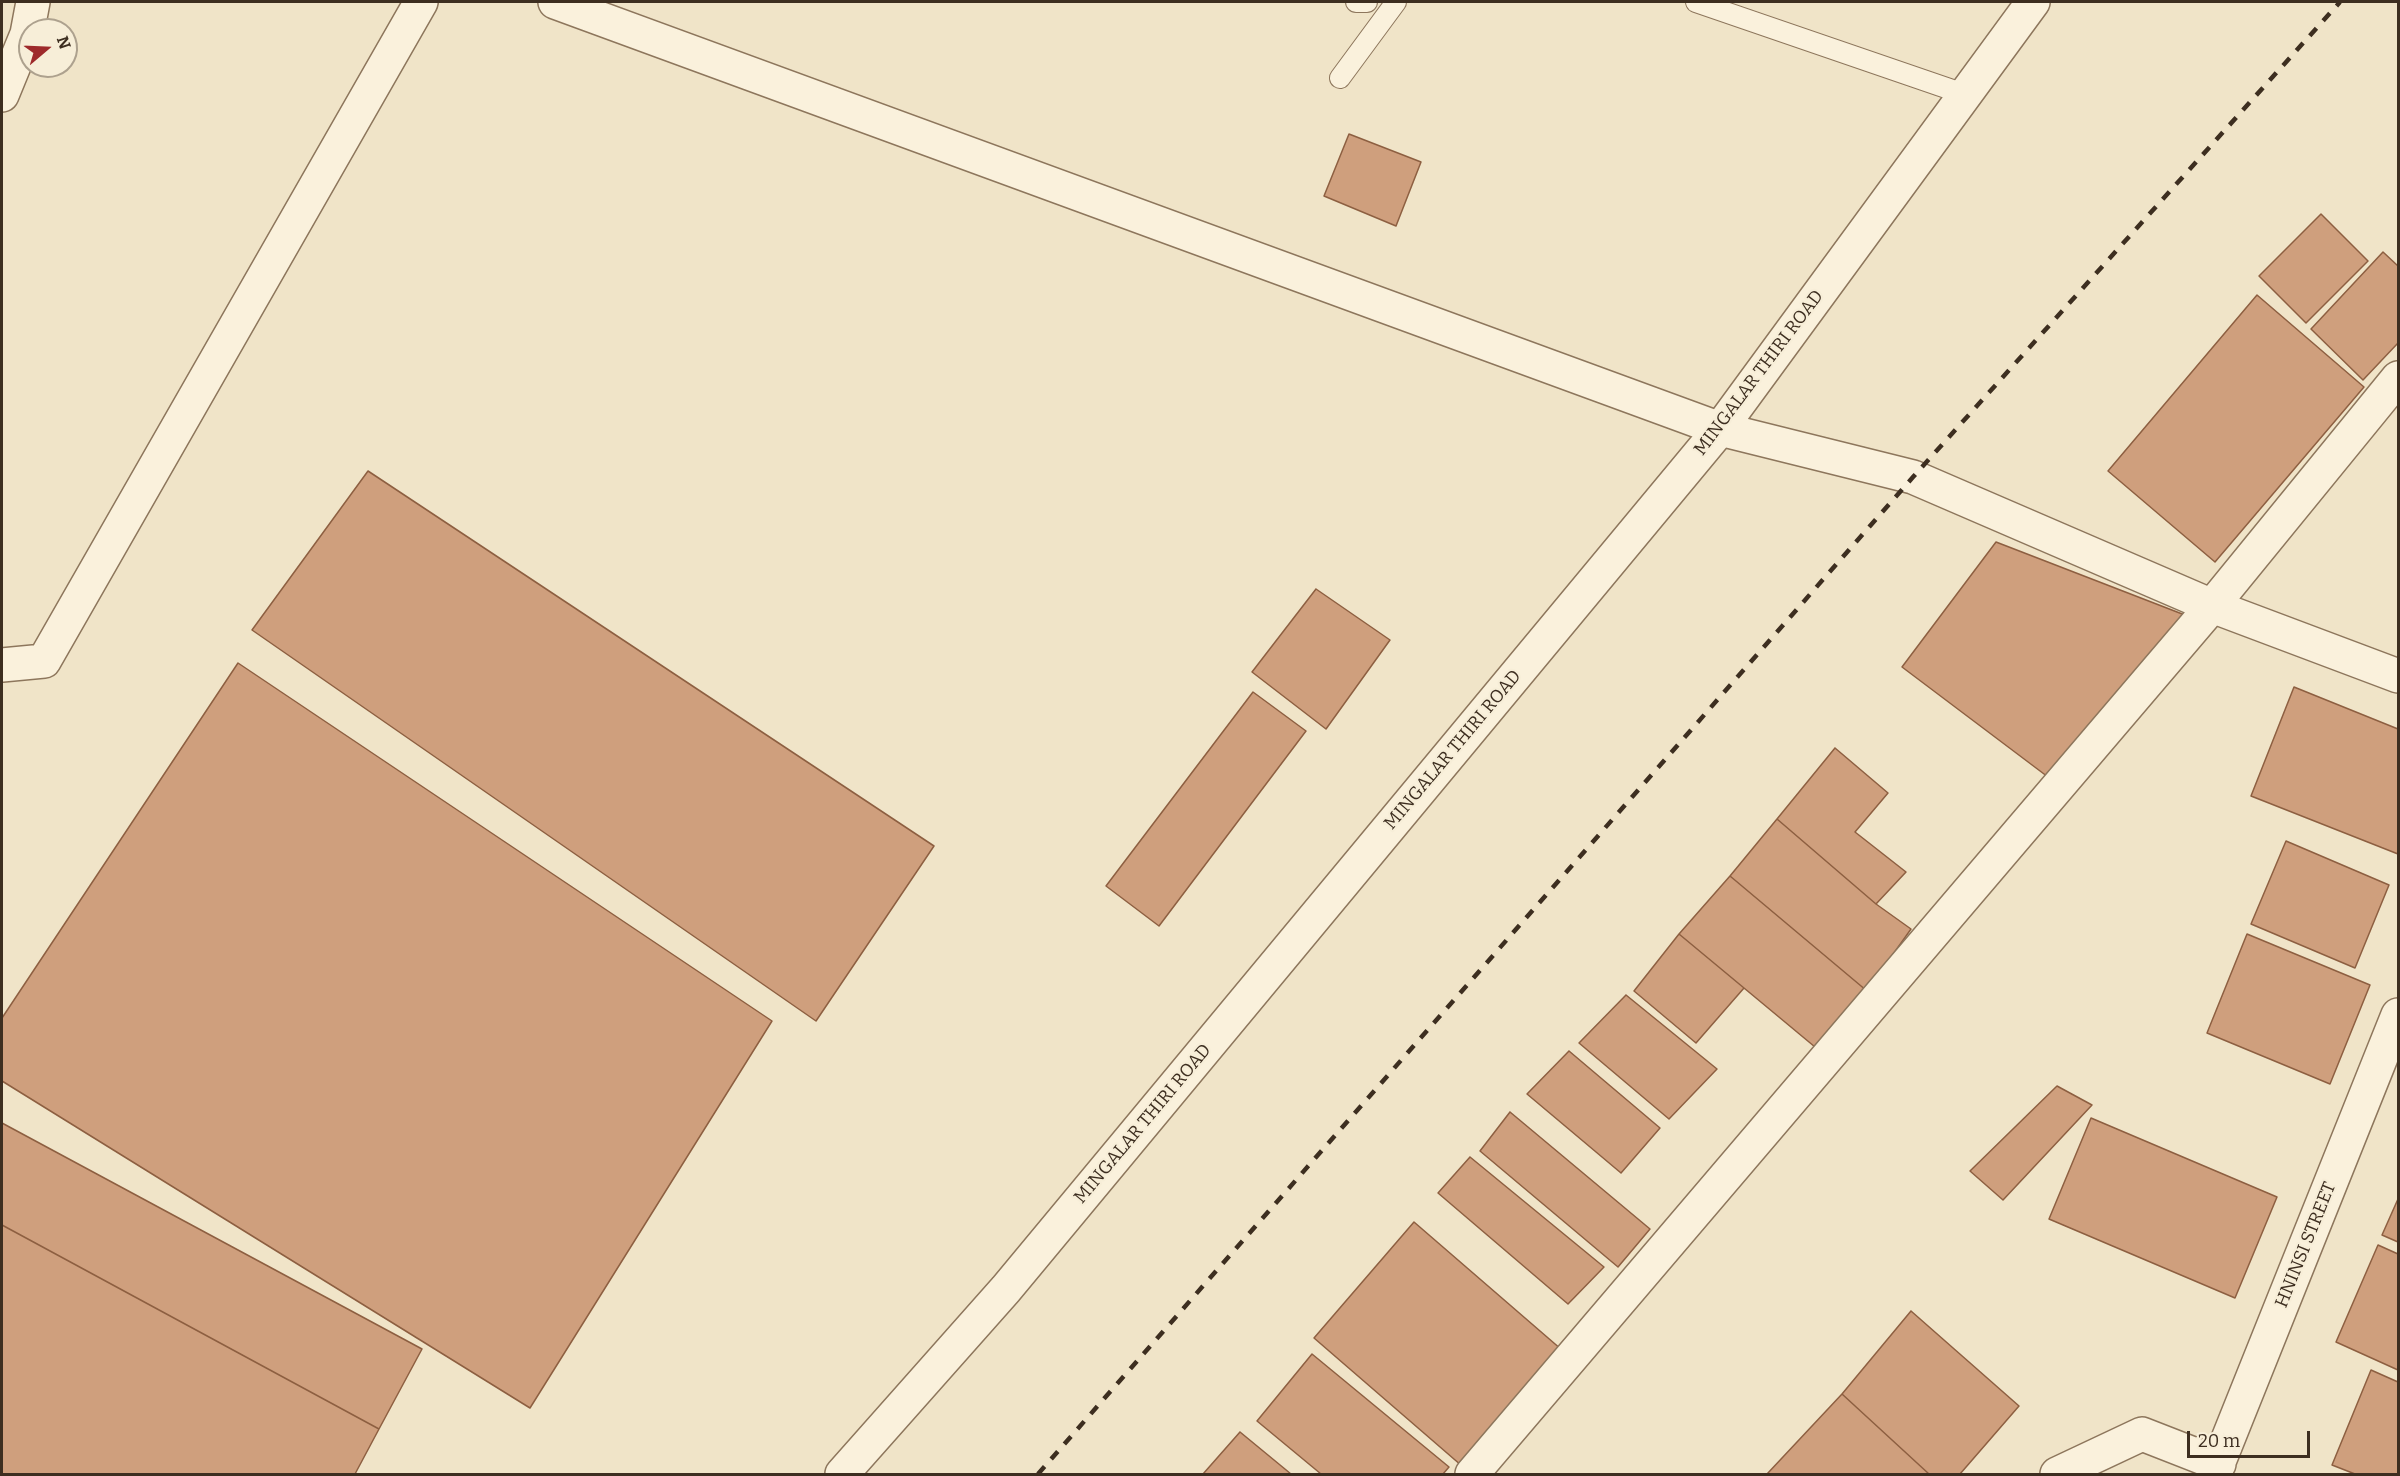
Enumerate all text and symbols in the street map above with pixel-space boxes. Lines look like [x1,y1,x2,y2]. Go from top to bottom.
north arrow [18,18,78,78]
text: N [53,34,75,52]
street label: MINGALAR THIRI ROAD [1690,286,1828,460]
street label: MINGALAR THIRI ROAD [1380,666,1526,834]
street label: MINGALAR THIRI ROAD [1070,1040,1216,1208]
street label: HNINSI STREET [2271,1179,2341,1311]
scale bar [2190,1419,2313,1457]
text: 20 m [2198,1430,2240,1452]

